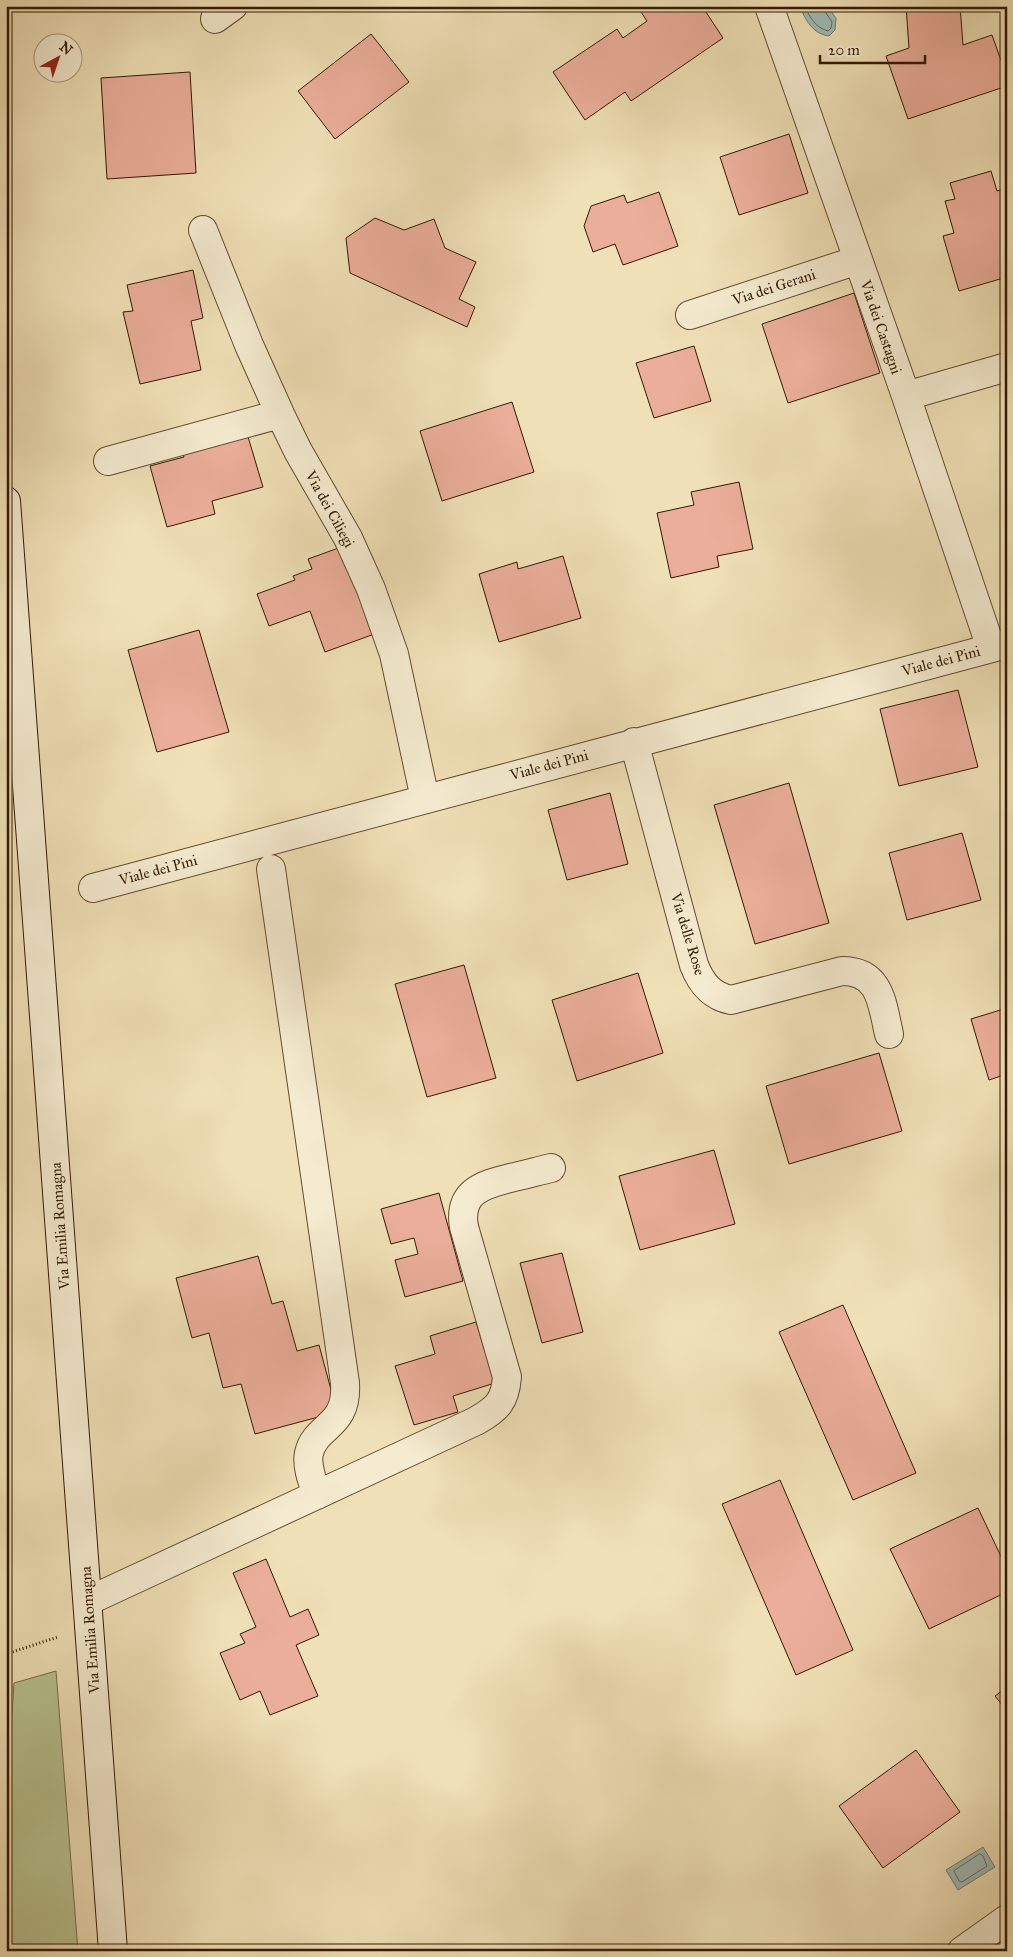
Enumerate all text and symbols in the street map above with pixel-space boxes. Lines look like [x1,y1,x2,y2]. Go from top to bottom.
north arrow [32,32,82,82]
scale bar [820,32,926,64]
text: N [56,38,76,59]
text: 20 m [828,41,860,59]
street label: Via dei Gerani [729,265,818,309]
street label: Via dei Castagni [856,277,905,376]
street label: Via dei Ciliegi [301,467,358,551]
street label: Viale dei Pini [899,642,982,680]
street label: Viale dei Pini [507,746,590,784]
street label: Viale dei Pini [116,851,199,889]
street label: Via delle Rose [667,890,709,977]
street label: Via Emilia Romagna [47,1161,74,1291]
street label: Via Emilia Romagna [77,1565,104,1695]

